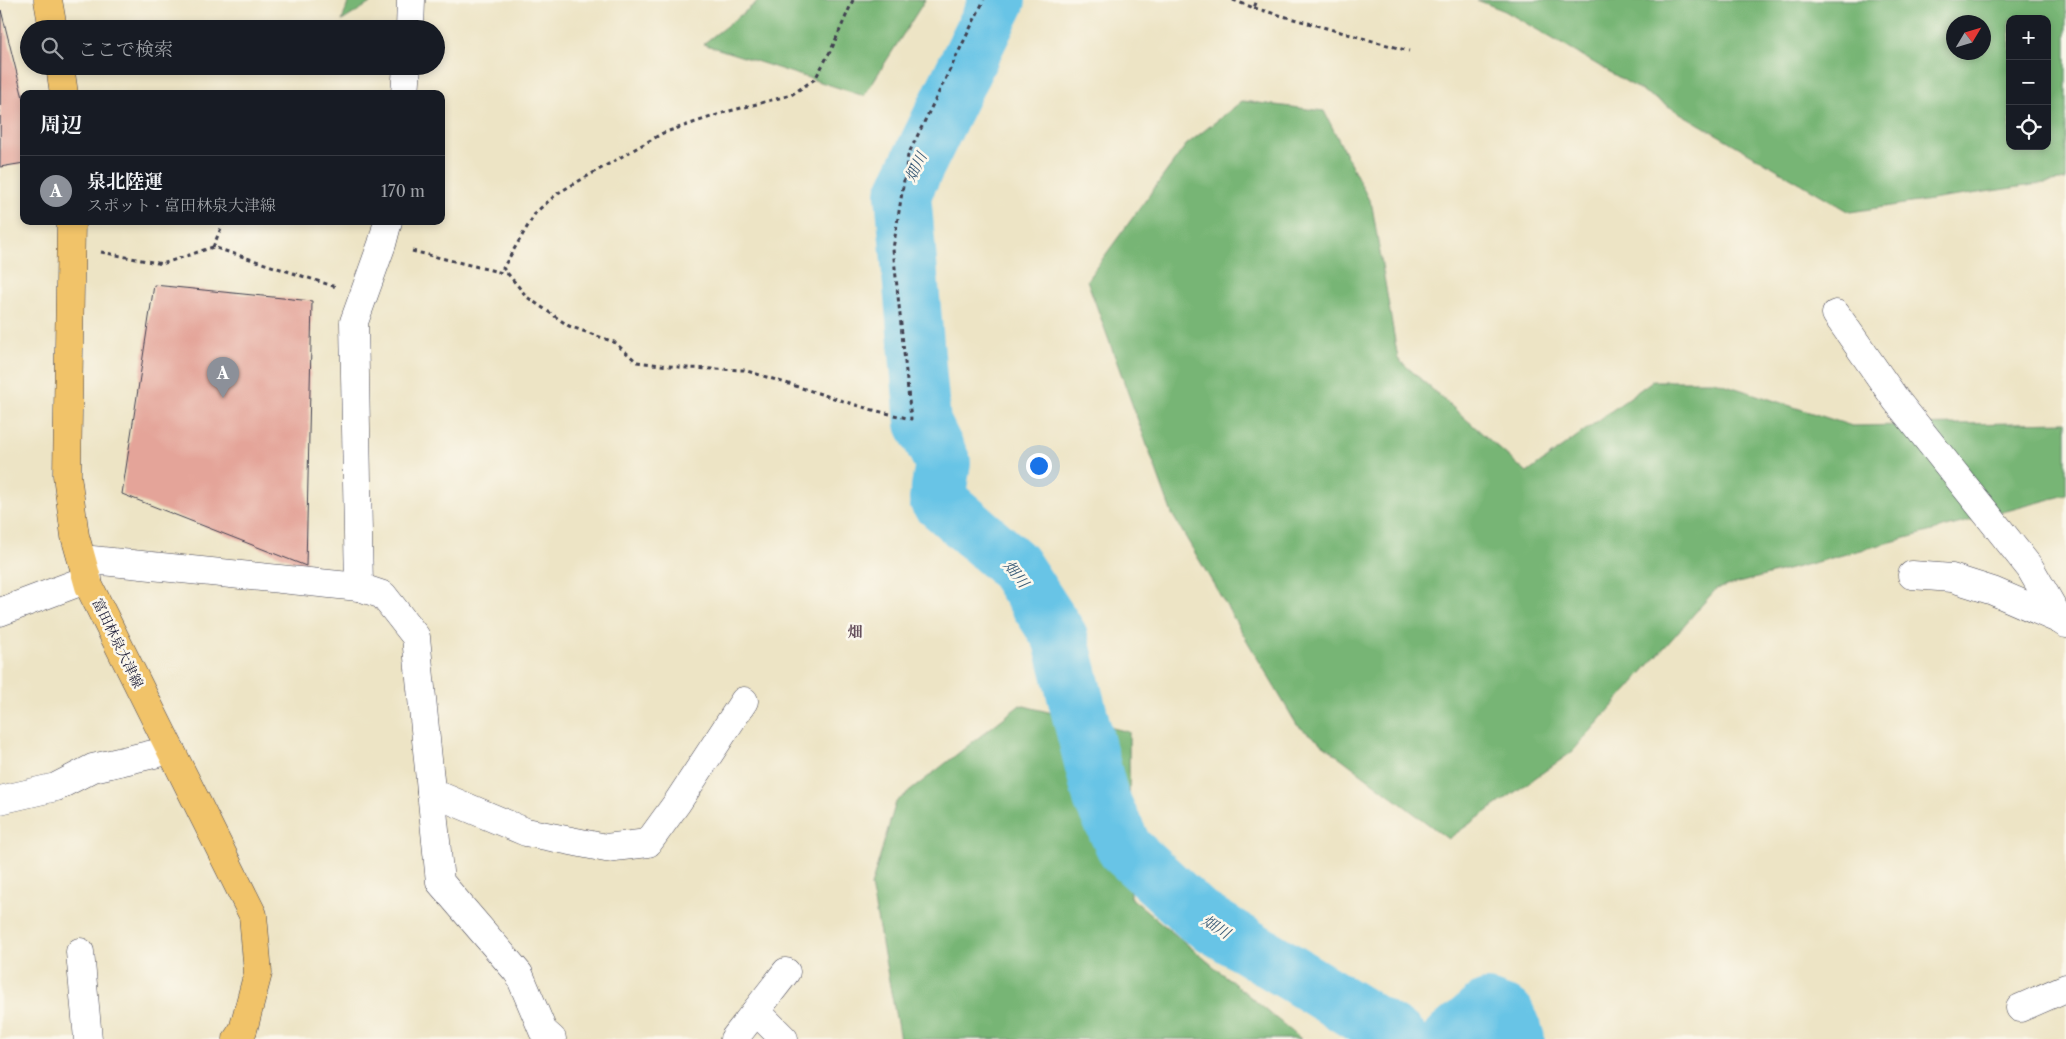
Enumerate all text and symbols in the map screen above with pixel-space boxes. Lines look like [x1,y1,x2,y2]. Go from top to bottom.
north arrow [1946,15,1991,60]
map controls [2006,15,2051,150]
button: + [2006,15,2051,60]
search box [20,20,445,75]
icon: search [38,34,66,62]
text: ここで検索 [78,38,173,61]
button: − [2006,60,2051,105]
button: locate [2006,105,2051,150]
text: 周辺 [40,112,82,137]
water label: 畑川 [900,147,932,184]
text: 泉北陸運 [87,170,163,193]
text: A [50,181,62,201]
text: 170 m [381,181,425,201]
text: スポット · 富田林泉大津線 [87,195,276,215]
pin: A [207,357,239,398]
your location [1026,453,1052,479]
water label: 畑川 [1000,556,1034,593]
street label: 富田林泉大津線 [88,595,148,691]
district label: 畑 [847,622,863,641]
water label: 畑川 [1199,911,1236,944]

